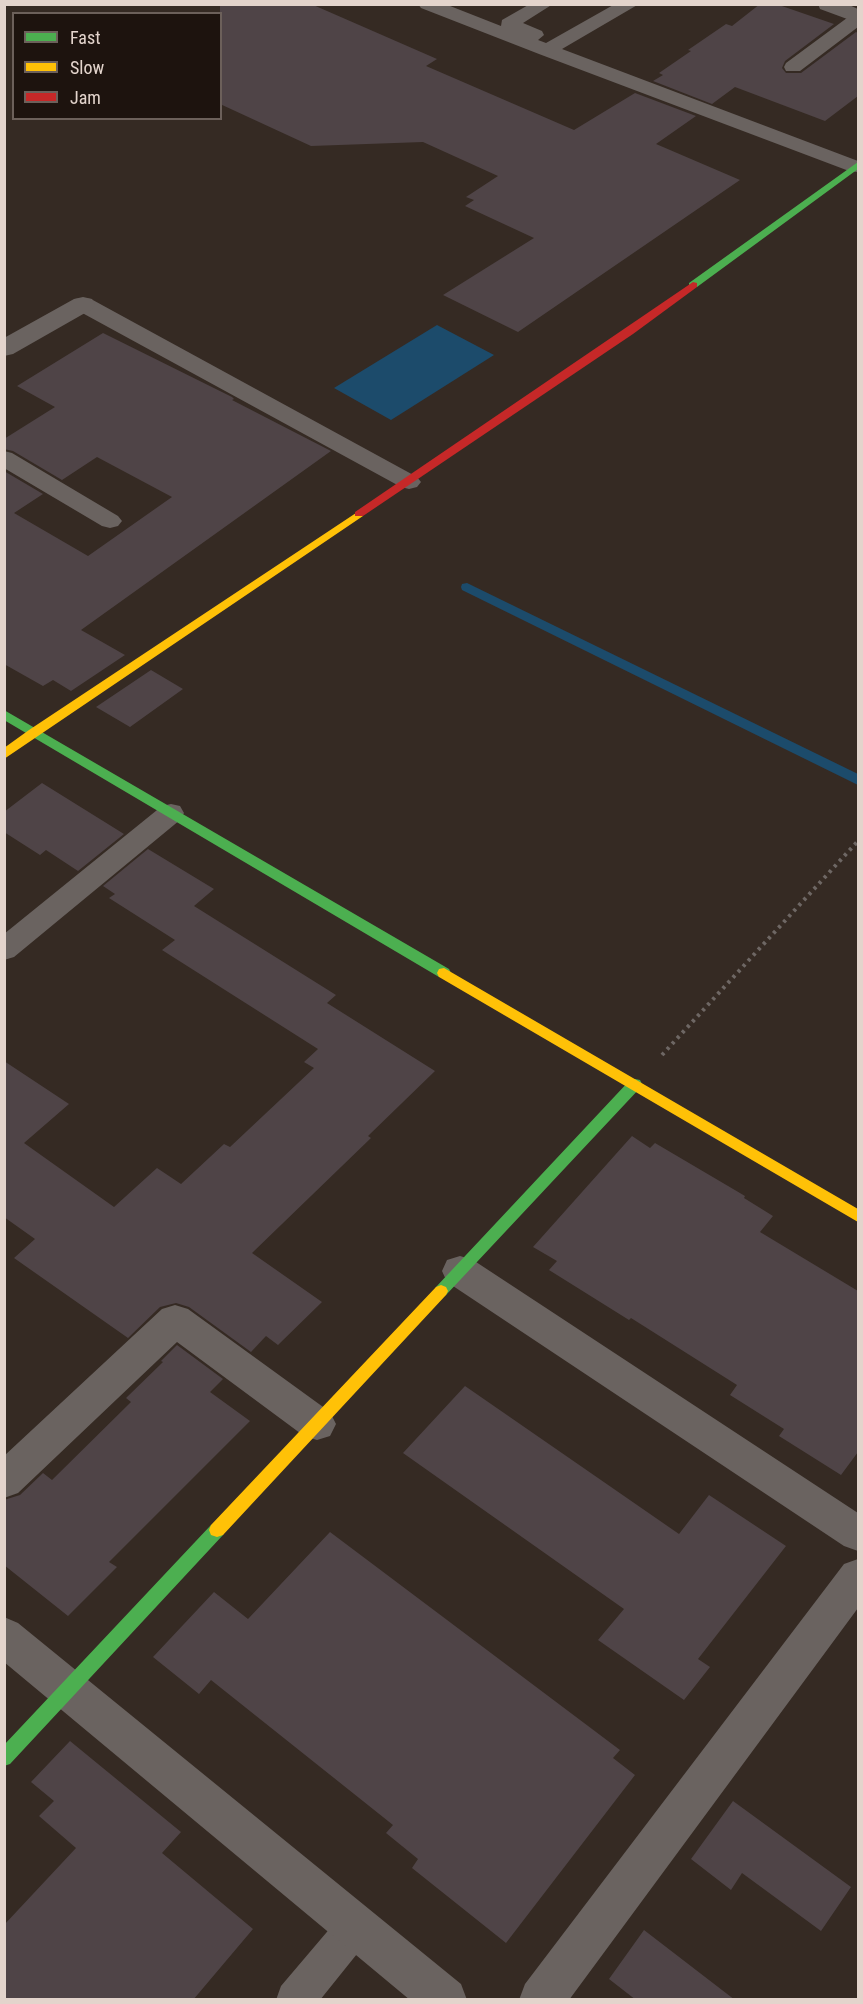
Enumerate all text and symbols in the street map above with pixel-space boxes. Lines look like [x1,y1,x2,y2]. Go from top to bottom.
legend [12,12,222,120]
text: Fast [70,27,101,48]
text: Slow [70,57,104,78]
text: Jam [70,87,101,108]

